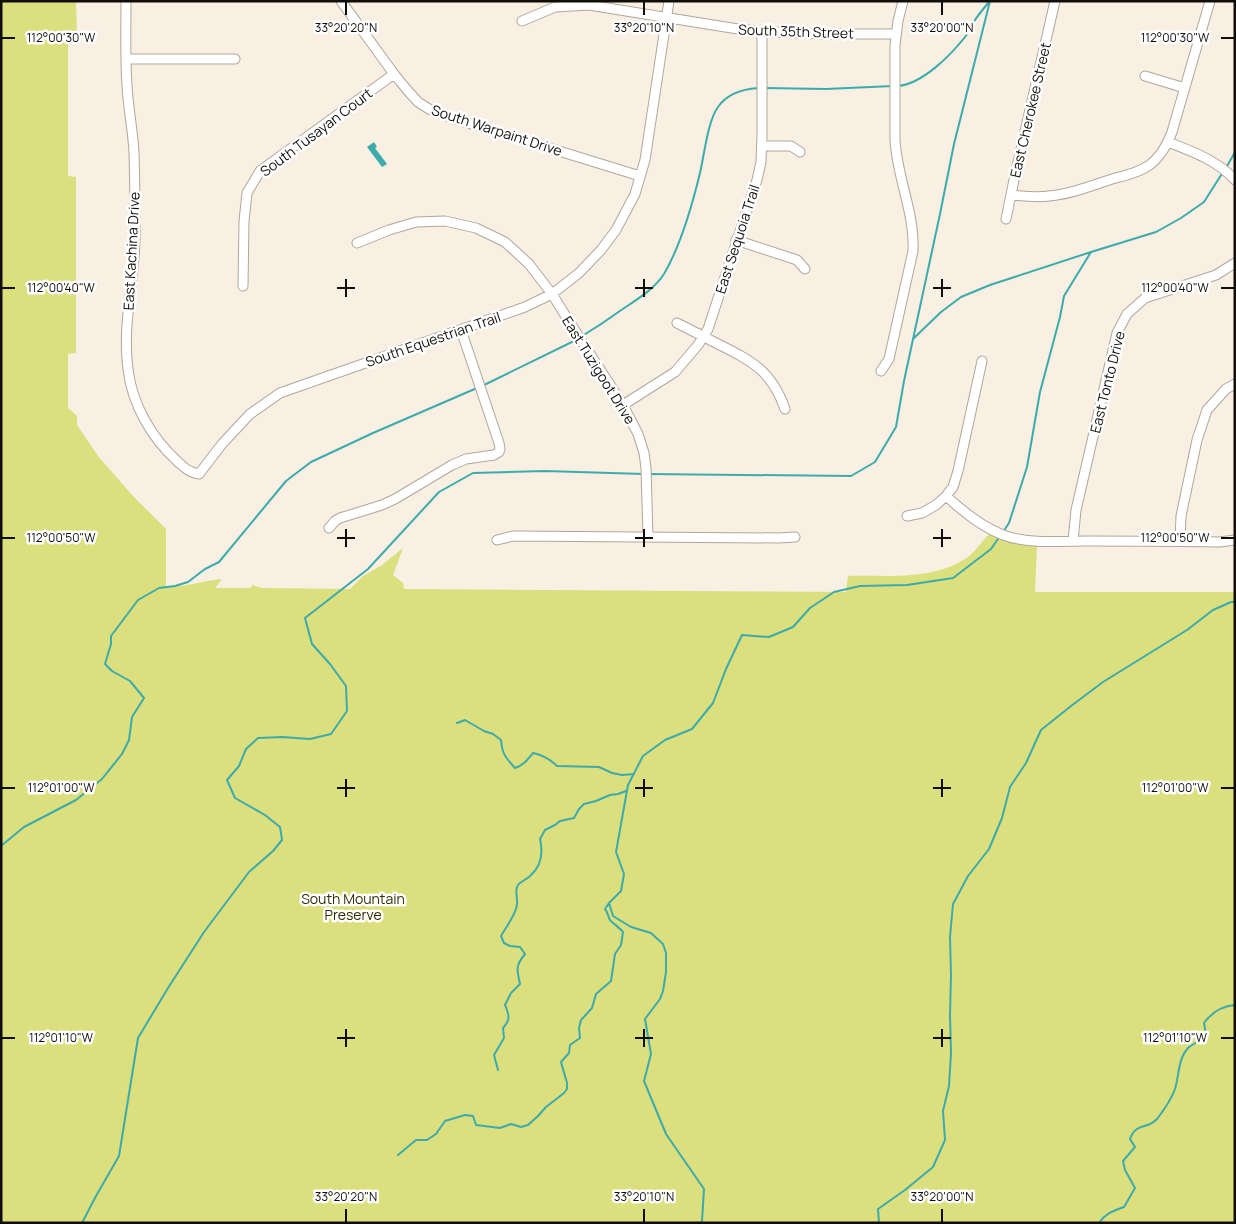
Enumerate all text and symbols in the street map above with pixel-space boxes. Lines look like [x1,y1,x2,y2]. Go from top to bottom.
text: 33°20'20"N [315,19,377,36]
text: 33°20'10"N [614,19,674,36]
street label: South 35th Street [738,19,854,43]
text: 33°20'00"N [911,19,973,36]
text: 112°00'30"W [27,29,96,46]
text: 112°00'30"W [1141,29,1210,46]
street label: East Cherokee Street [1005,40,1055,180]
street label: South Tusayan Court [256,83,376,180]
street label: South Warpaint Drive [429,100,565,160]
street label: East Sequoia Trail [710,182,764,296]
street label: East Kachina Drive [118,191,144,311]
text: 112°00'40"W [27,279,96,296]
text: 112°00'40"W [1141,279,1210,296]
street label: South Equestrian Trail [363,307,503,371]
street label: East Tuzigoot Drive [558,312,640,428]
street label: East Tonto Drive [1085,329,1129,435]
text: 112°00'50"W [27,529,96,546]
text: 112°00'50"W [1141,529,1210,546]
text: 112°01'00"W [28,779,95,796]
text: 112°01'00"W [1142,779,1209,796]
park label: South Mountain Preserve [301,889,405,924]
text: 112°01'10"W [29,1029,94,1046]
text: 112°01'10"W [1143,1029,1208,1046]
text: 33°20'20"N [315,1188,377,1205]
text: 33°20'10"N [614,1188,674,1205]
text: 33°20'00"N [911,1188,973,1205]

